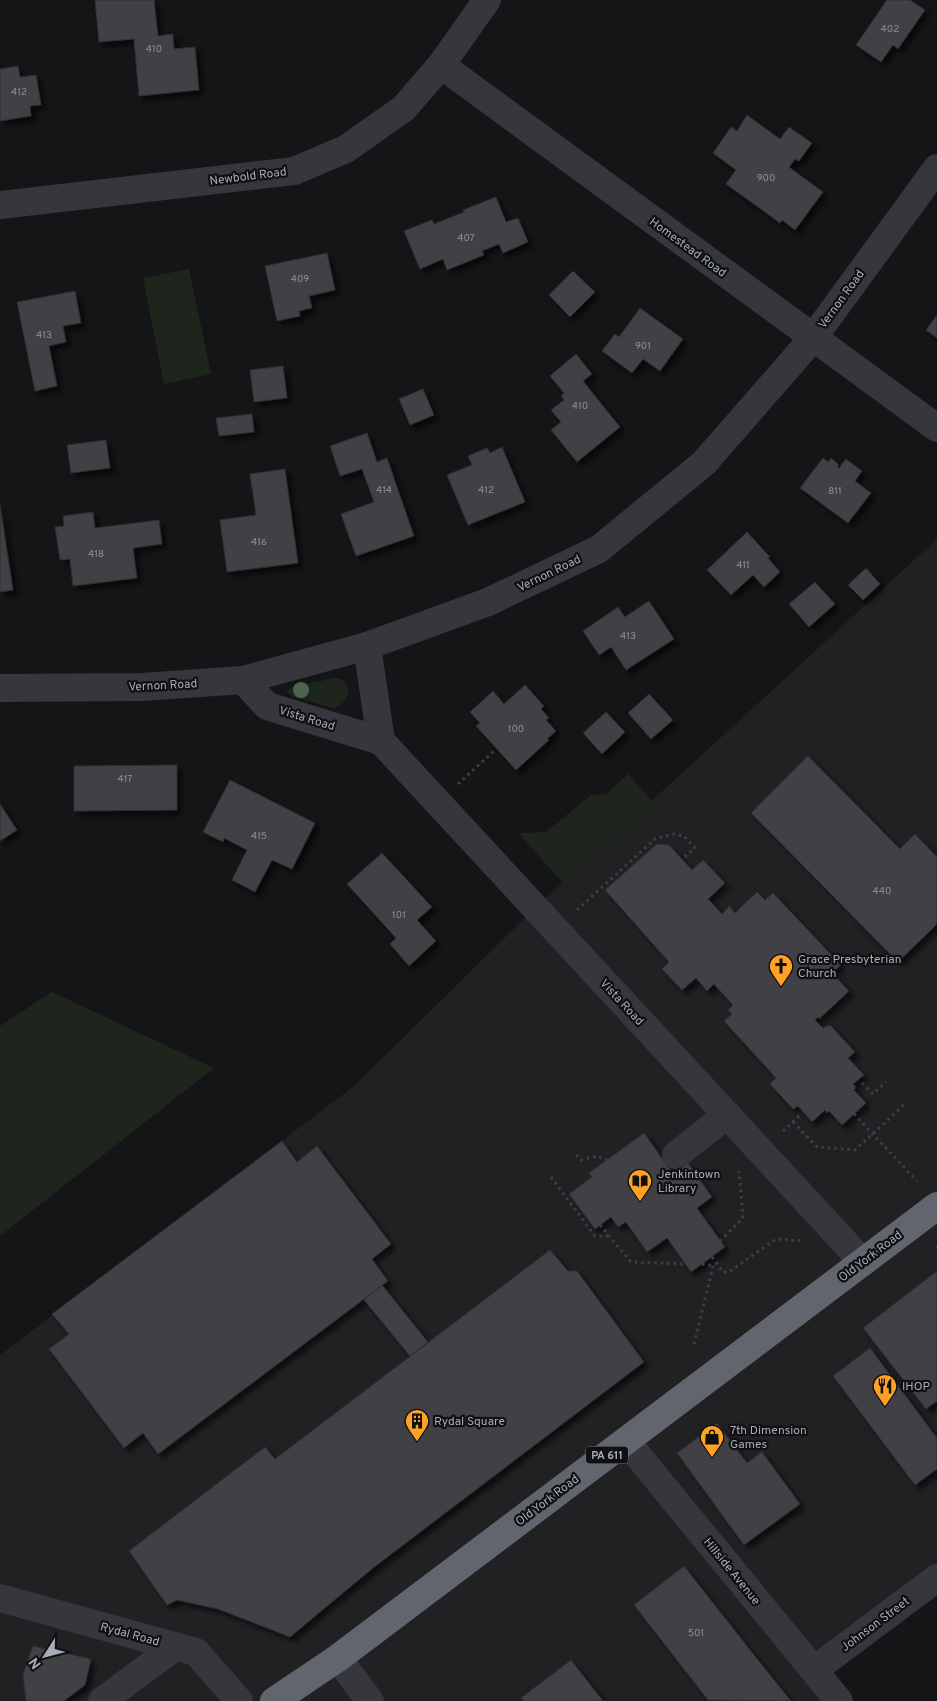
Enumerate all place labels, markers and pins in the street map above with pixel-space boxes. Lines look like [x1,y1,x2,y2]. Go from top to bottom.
place label: Grace Presbyterian Church [798,952,901,982]
church icon: Grace Presbyterian Church [768,953,794,987]
place label: Jenkintown Library [658,1167,720,1197]
library icon: Jenkintown Library [627,1168,653,1202]
restaurant icon: IHOP [872,1373,898,1407]
place label: IHOP [902,1379,930,1395]
building icon: Rydal Square [404,1408,430,1442]
place label: Rydal Square [434,1414,505,1430]
place label: 7th Dimension Games [730,1423,807,1453]
shop icon: 7th Dimension Games [699,1424,725,1458]

